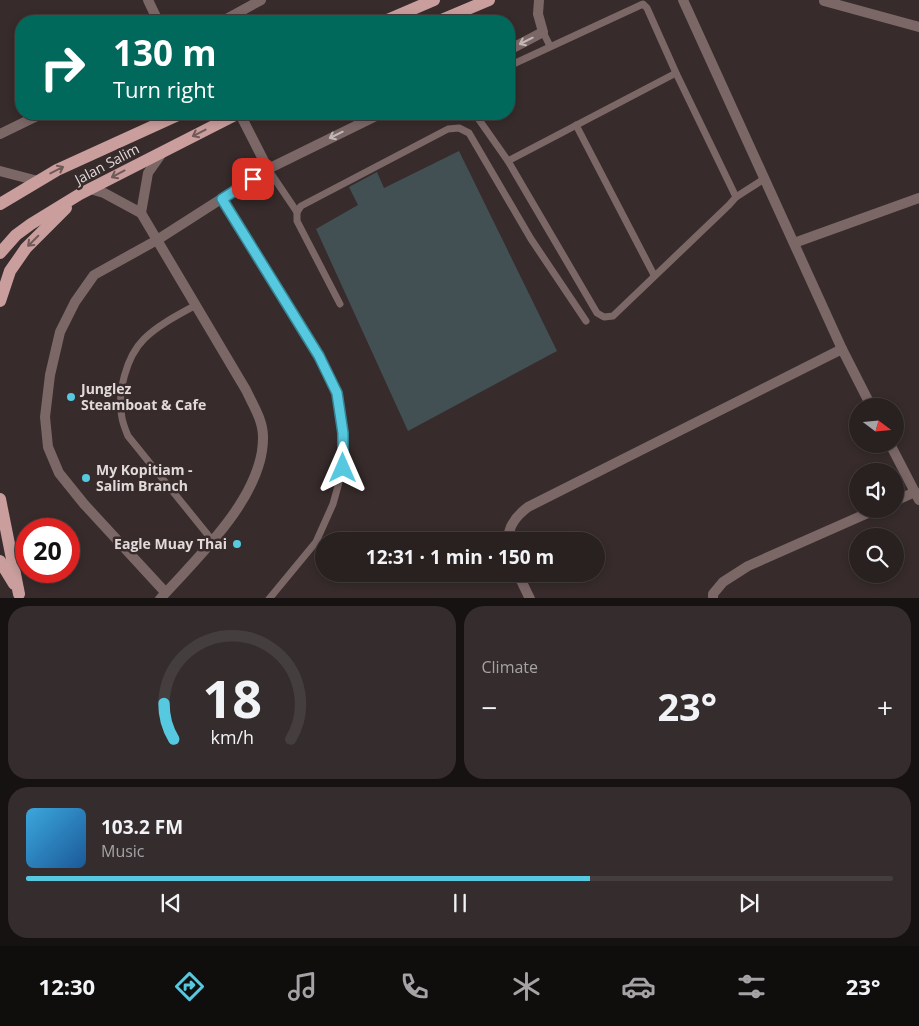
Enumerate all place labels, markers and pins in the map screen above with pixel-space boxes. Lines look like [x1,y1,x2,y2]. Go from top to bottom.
pin [232,158,274,200]
place label: Junglez Steamboat & Cafe [79,379,206,414]
marker: Junglez Steamboat & Cafe [65,391,77,403]
place label: My Kopitiam - Salim Branch [96,460,193,495]
marker: My Kopitiam - Salim Branch [80,472,92,484]
place label: Eagle Muay Thai [114,534,227,553]
marker: Eagle Muay Thai [231,538,243,550]

